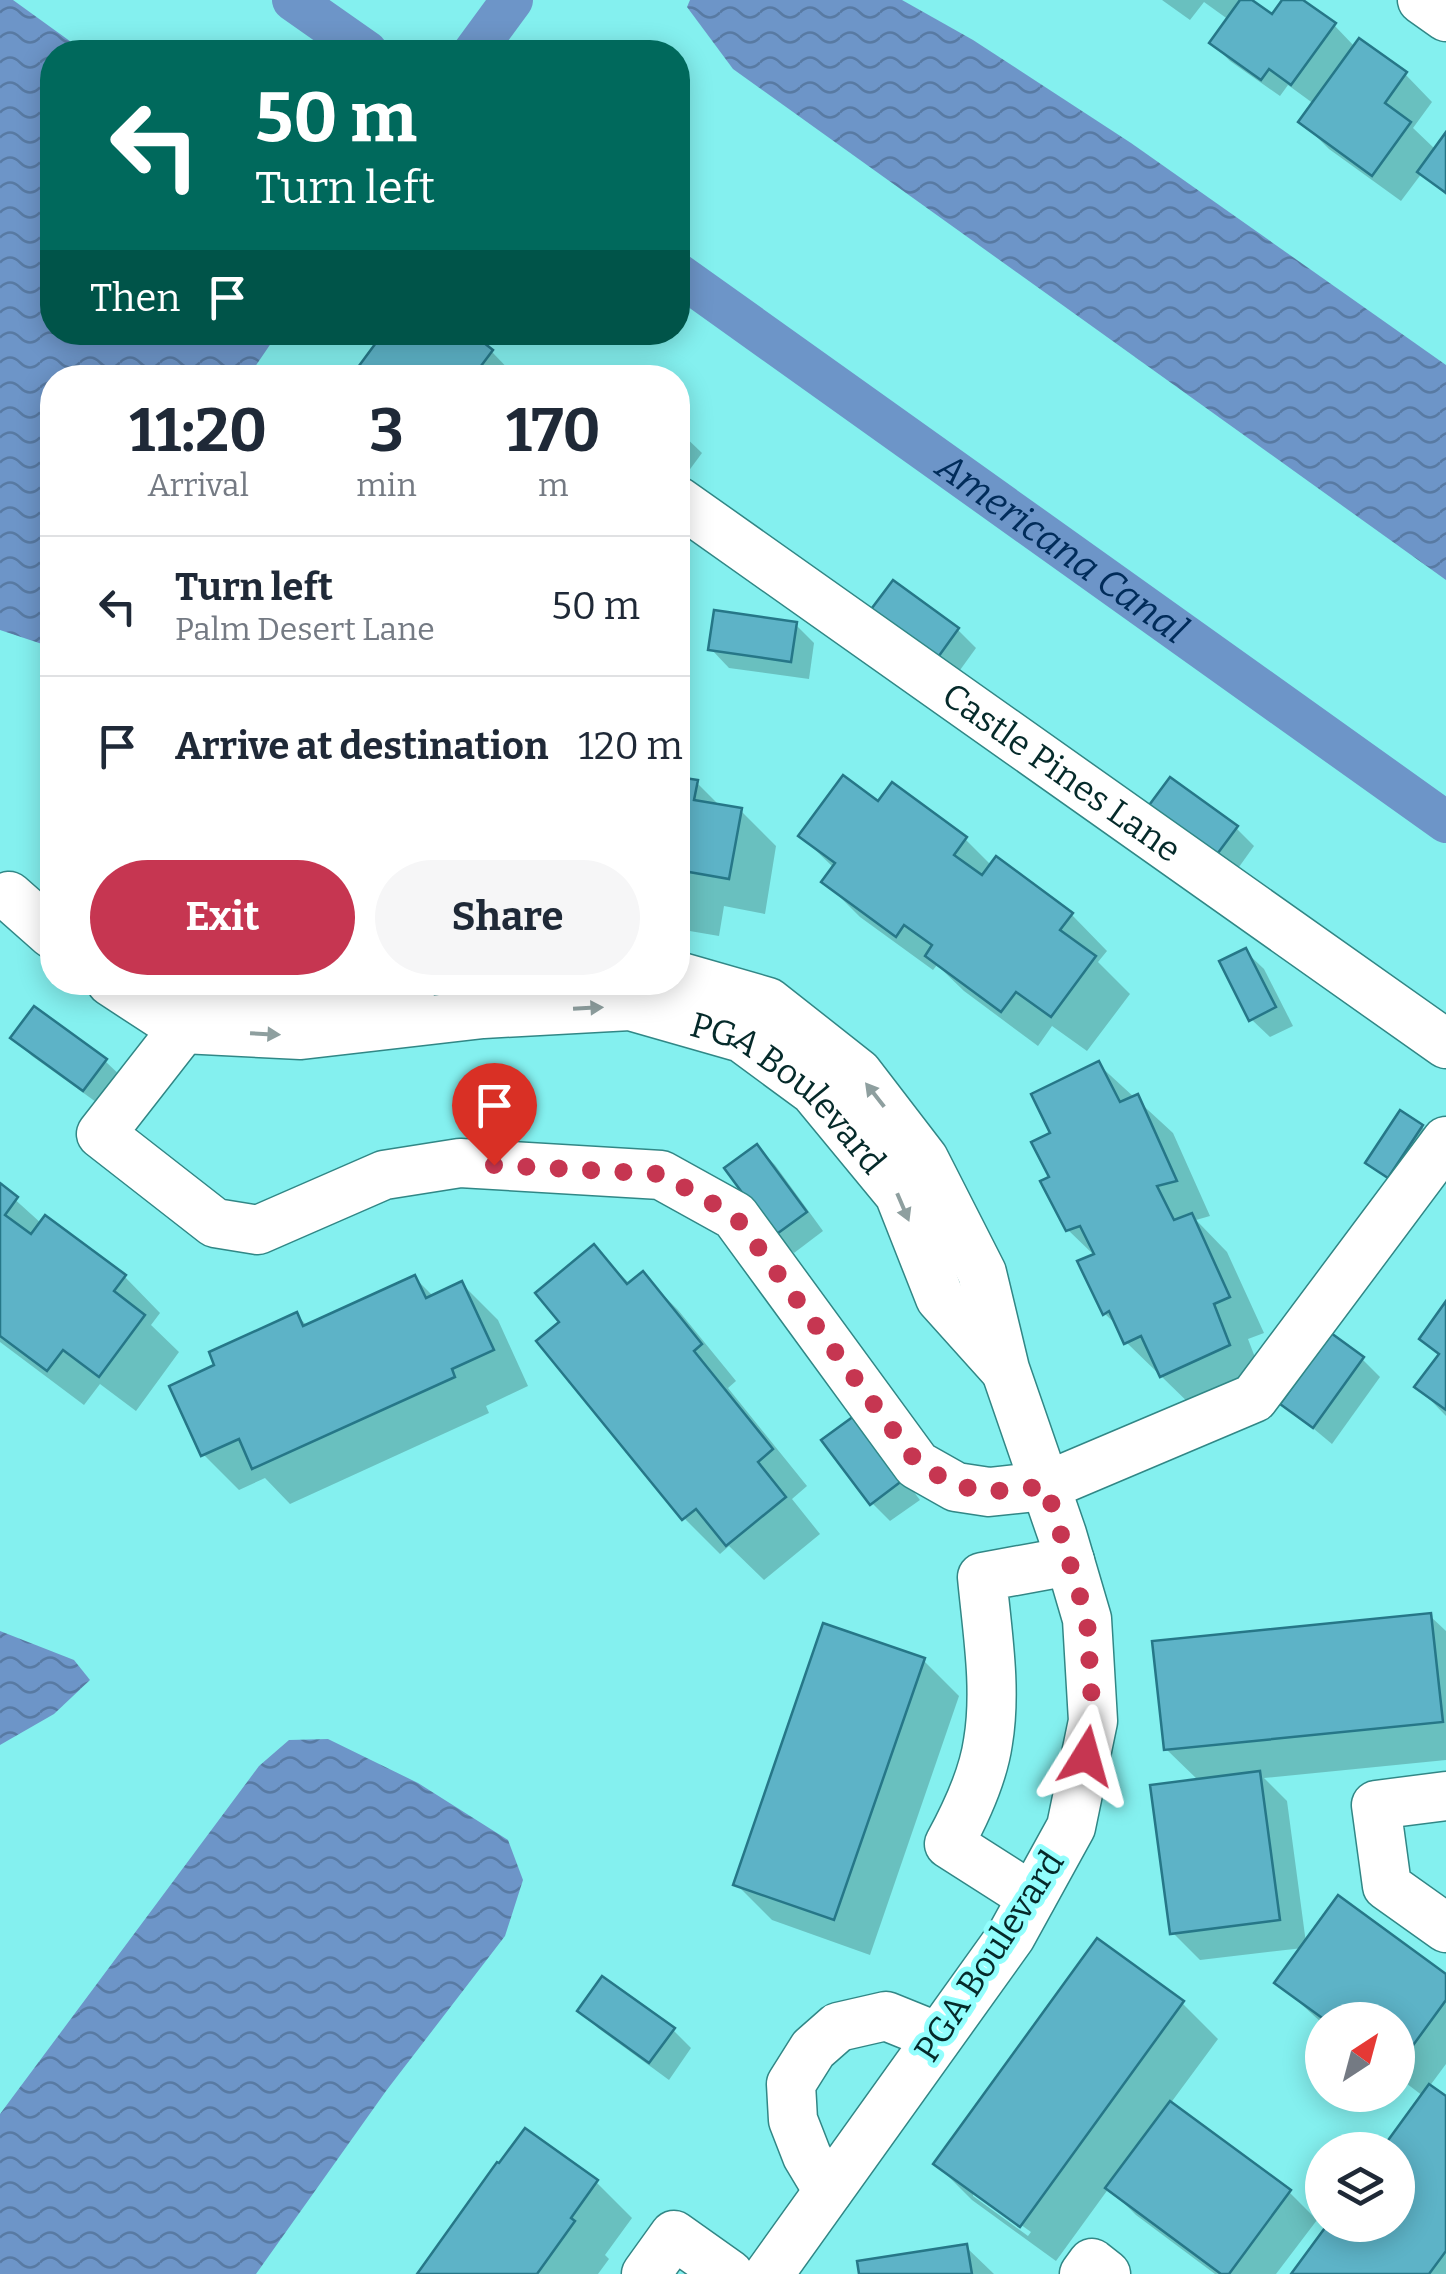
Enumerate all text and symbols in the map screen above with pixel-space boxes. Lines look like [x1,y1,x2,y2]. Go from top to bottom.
text: 50 m [255,76,417,160]
icon: left [90,80,220,210]
text: Turn left [255,161,435,215]
icon: arrive [200,270,255,325]
text: Then [90,275,180,321]
text: 11:20 [129,395,267,467]
text: 3 [369,395,404,467]
text: 170 [506,395,601,467]
water label: Americana Canal [926,442,1196,653]
text: Arrival [147,466,249,504]
text: min [356,466,417,504]
text: m [538,466,569,504]
text: Turn left [175,564,333,610]
icon: left [90,579,145,634]
text: 50 m [551,583,640,629]
text: Palm Desert Lane [175,610,435,648]
street label: Castle Pines Lane [935,674,1189,871]
icon: arrive [90,719,145,774]
text: Arrive at destination [175,723,548,769]
text: 120 m [578,723,683,769]
button: Exit [90,860,355,975]
button: Share [375,860,640,975]
one-way arrow [573,1000,605,1016]
street label: PGA Boulevard [686,1003,894,1182]
one-way arrow [249,1026,281,1042]
pin [452,1063,537,1166]
icon: arrive [467,1078,522,1133]
one-way arrow [865,1082,886,1108]
one-way arrow [895,1192,911,1222]
position arrow [1034,1704,1138,1808]
street label: PGA Boulevard [905,1843,1073,2069]
north arrow [1305,2002,1415,2112]
map controls [1305,2002,1415,2242]
button: layers [1305,2132,1415,2242]

